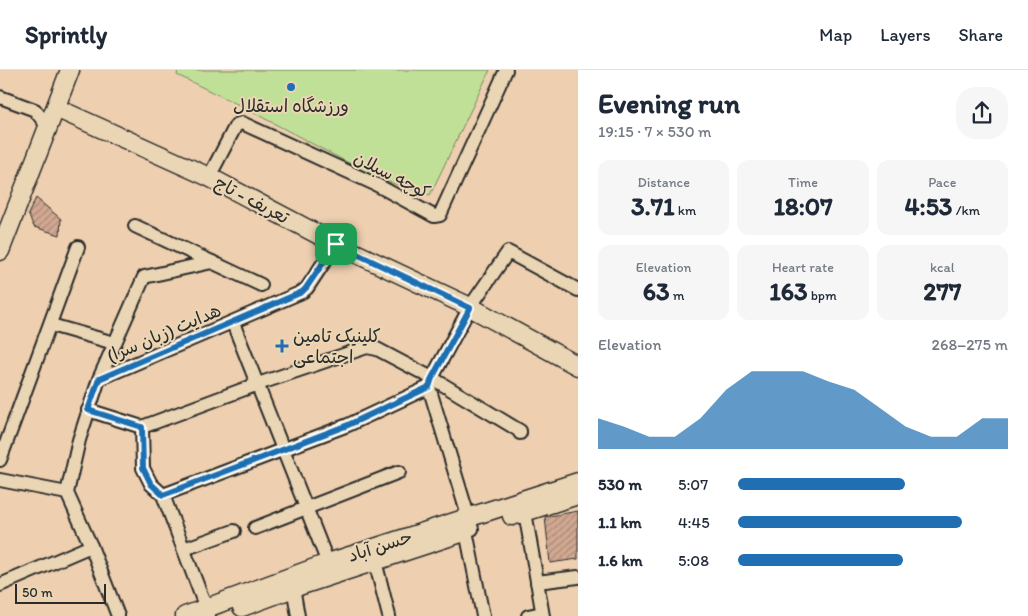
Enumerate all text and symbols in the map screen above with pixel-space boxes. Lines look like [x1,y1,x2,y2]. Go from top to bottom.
text: Sprintly [25,20,107,49]
text: Map [819,24,852,46]
text: Layers [880,24,930,46]
text: Share [958,24,1003,46]
marker: ورزشگاه استقلال [285,81,297,93]
text: Evening run [598,86,740,120]
button: share [956,87,1008,139]
place label: ورزشگاه استقلال [233,95,349,117]
text: 19:15 · 7 × 530 m [598,122,712,141]
street label: کوچه سبلان [350,146,434,205]
street label: تعریف - تاج [211,171,293,230]
text: Distance [637,174,690,191]
text: Time [788,174,818,191]
text: Pace [928,174,956,191]
text: 3.71 [631,191,675,221]
text: 18:07 [773,191,833,221]
text: 4:53 [905,191,952,221]
text: km [675,202,696,219]
text: /km [952,202,980,219]
pin [315,223,357,265]
icon: arrive [322,230,350,258]
text: Elevation [636,259,691,276]
text: Heart rate [772,259,834,276]
text: kcal [930,259,955,276]
text: 63 [643,276,670,306]
text: 163 [769,276,808,306]
text: 277 [923,276,961,306]
text: m [670,287,685,304]
text: bpm [808,287,837,304]
street label: هدایت (زبان سرا) [104,299,224,367]
place label: کلینیک تامین اجتماعی [293,325,381,368]
text: Elevation [598,335,662,354]
text: 268–275 m [932,335,1008,354]
marker: کلینیک تامین اجتماعی [275,339,289,353]
text: 530 m [598,475,642,494]
text: 5:07 [678,475,708,494]
text: 1.1 km [598,513,642,532]
text: 4:45 [678,513,710,532]
street label: حسن آباد [345,525,415,567]
text: 1.6 km [598,551,643,570]
text: 5:08 [678,551,709,570]
scale bar [15,581,106,604]
text: 50 m [22,584,53,601]

